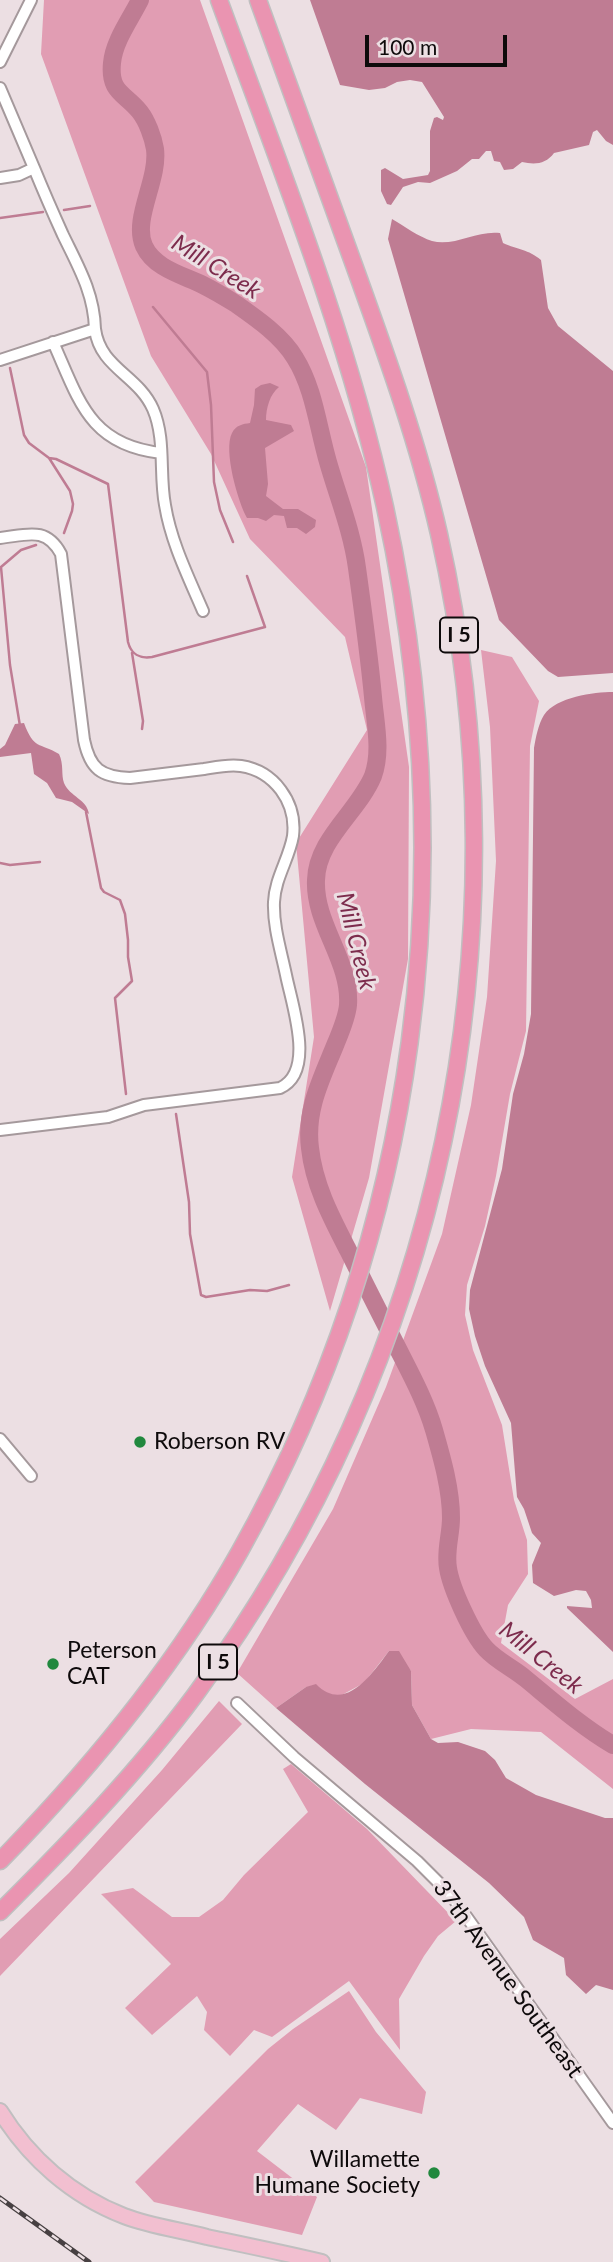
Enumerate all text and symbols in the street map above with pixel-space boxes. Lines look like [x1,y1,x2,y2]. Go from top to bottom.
scale bar [368,21,510,65]
text: 100 m [378,34,437,59]
water label: Mill Creek [166,228,266,306]
road number: I 5 [440,618,478,652]
water label: Mill Creek [330,889,382,993]
place label: Roberson RV [154,1428,285,1456]
marker: Roberson RV [132,1434,148,1450]
water label: Mill Creek [493,1616,589,1700]
place label: Peterson CAT [67,1637,157,1691]
road number: I 5 [199,1644,237,1680]
marker: Peterson CAT [45,1656,61,1672]
street label: 37th Avenue Southeast [427,1875,589,2083]
place label: Willamette Humane Society [254,2146,420,2200]
marker: Willamette Humane Society [426,2165,442,2181]

